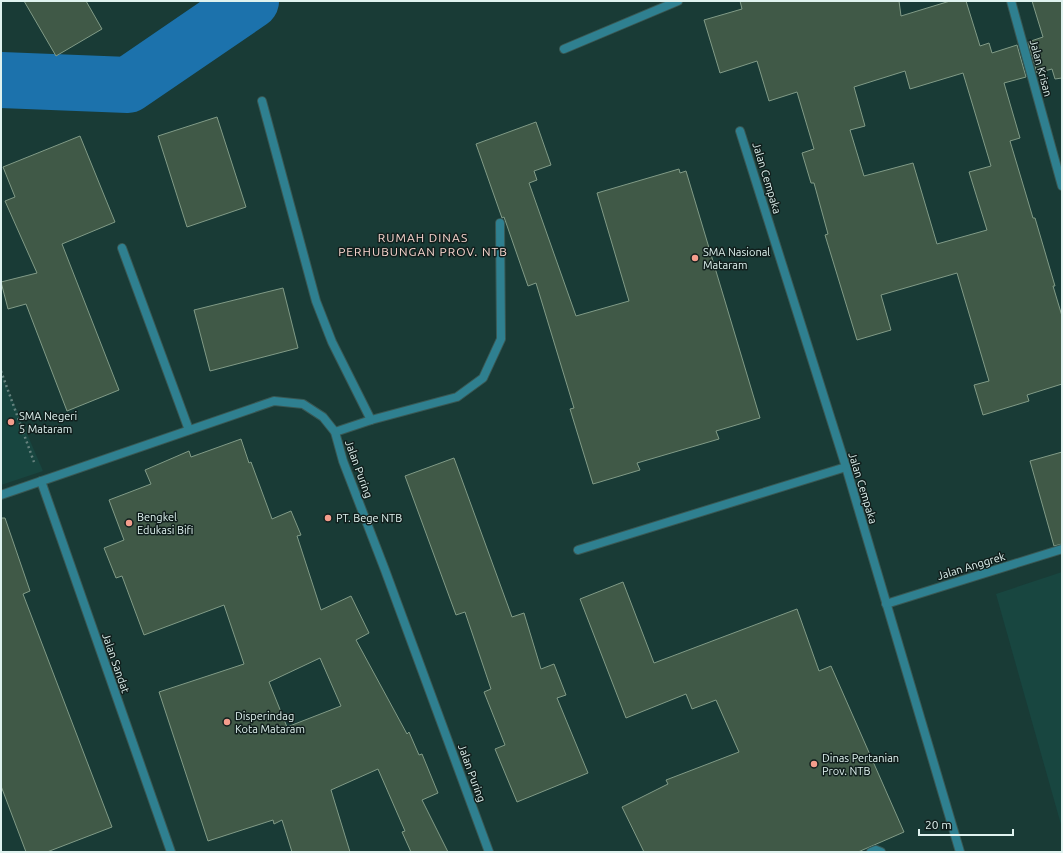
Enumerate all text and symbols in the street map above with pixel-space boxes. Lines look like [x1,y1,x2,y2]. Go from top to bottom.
street label: Jalan Krisan [1028,38,1054,98]
street label: Jalan Cempaka [750,141,784,215]
district label: RUMAH DINAS PERHUBUNGAN PROV. NTB [338,231,508,258]
place label: SMA Nasional Mataram [703,246,770,271]
marker: SMA Nasional Mataram [690,253,700,263]
place label: SMA Negeri 5 Mataram [19,410,77,435]
marker: SMA Negeri 5 Mataram [6,417,16,427]
street label: Jalan Puring [343,438,375,500]
street label: Jalan Cempaka [846,451,880,525]
place label: Bengkel Edukasi Bifi [137,511,194,536]
place label: PT. Bege NTB [336,512,402,524]
marker: PT. Bege NTB [323,513,333,523]
marker: Bengkel Edukasi Bifi [124,518,134,528]
street label: Jalan Anggrek [936,550,1007,582]
street label: Jalan Sandat [100,631,132,695]
place label: Disperindag Kota Mataram [235,710,305,735]
marker: Disperindag Kota Mataram [222,717,232,727]
street label: Jalan Puring [456,742,488,804]
place label: Dinas Pertanian Prov. NTB [822,752,899,777]
marker: Dinas Pertanian Prov. NTB [809,759,819,769]
scale bar [919,811,1013,837]
text: 20 m [925,818,952,831]

